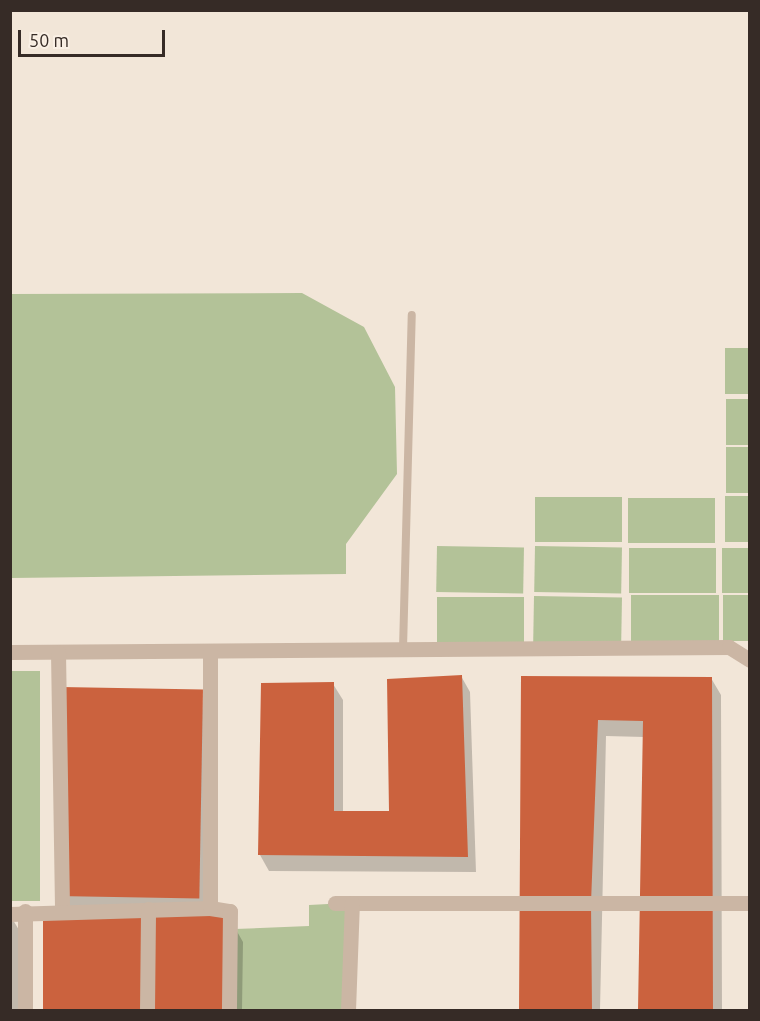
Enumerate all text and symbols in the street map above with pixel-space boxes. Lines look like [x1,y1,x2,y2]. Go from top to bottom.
scale bar [21,18,168,56]
text: 50 m [29,30,69,50]

